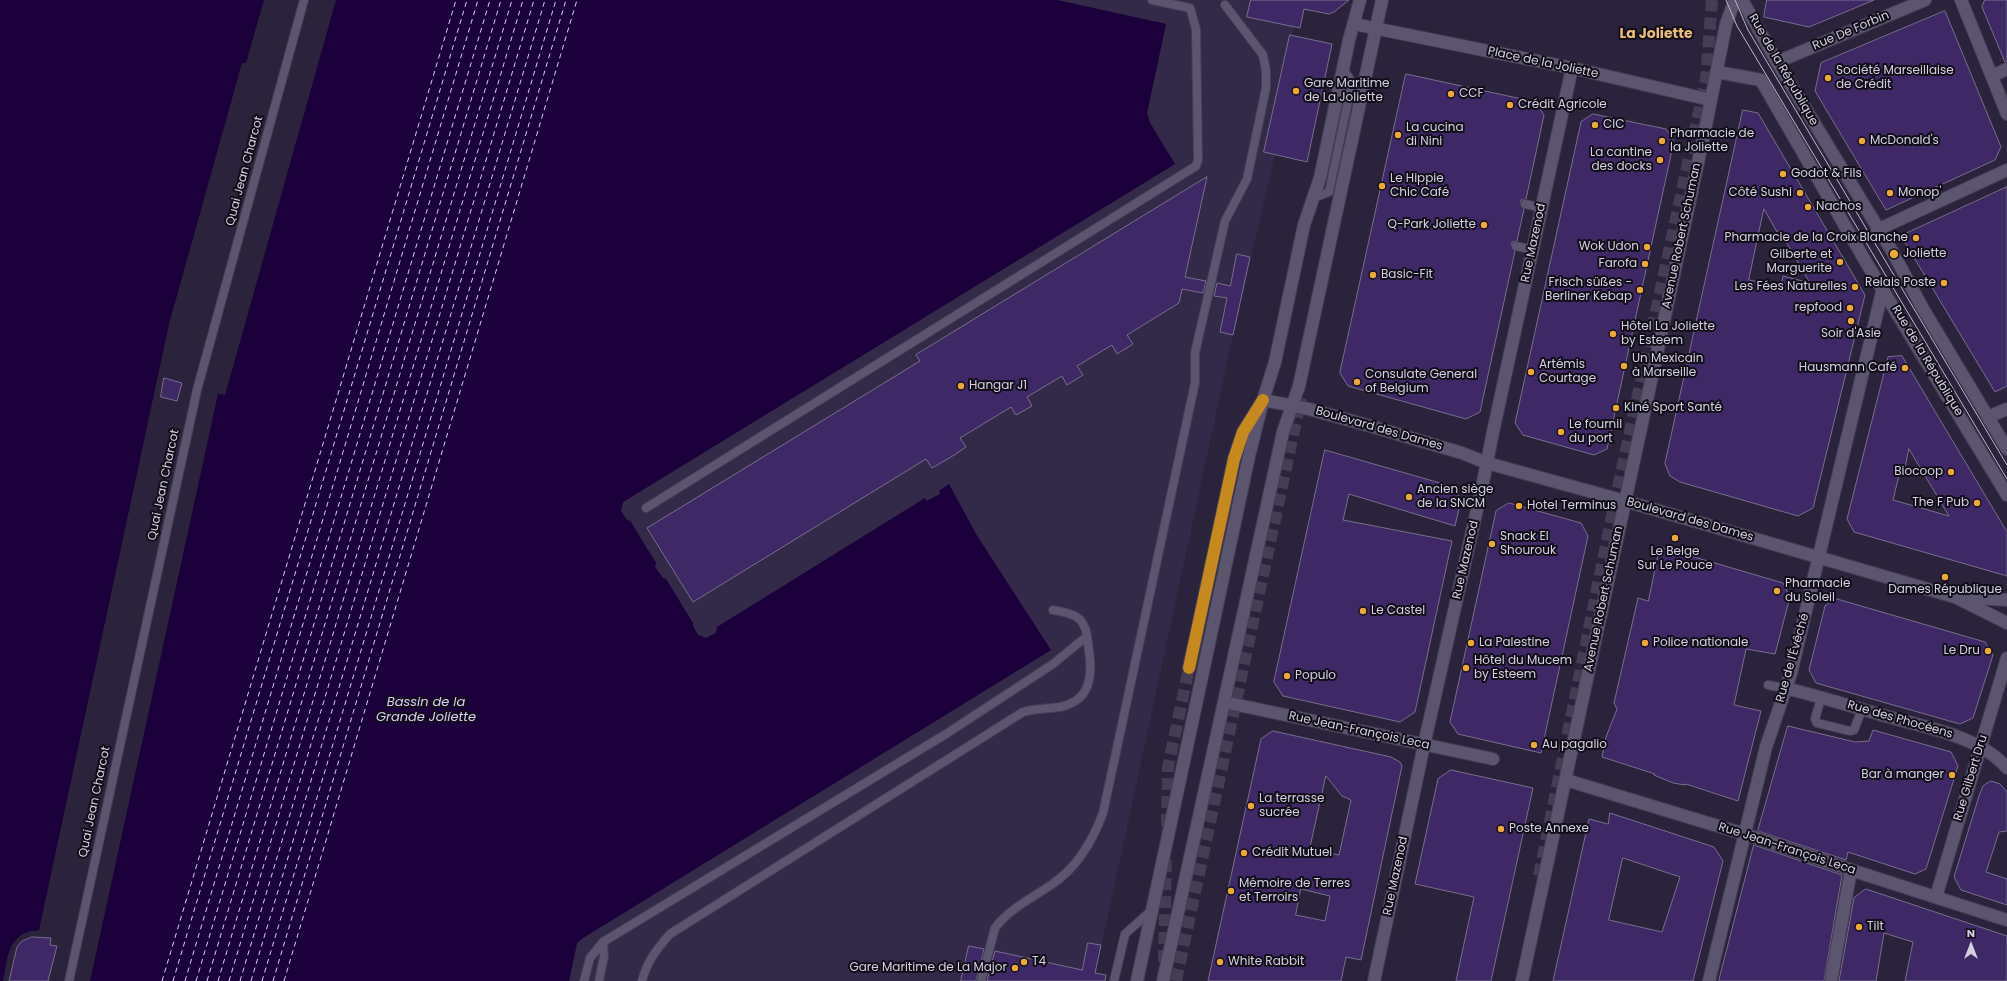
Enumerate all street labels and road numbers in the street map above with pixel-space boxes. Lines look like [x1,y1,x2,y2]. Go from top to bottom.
street label: Rue De Forbin [1811,8,1891,54]
street label: Rue de la République [1745,12,1821,128]
street label: Place de la Joliette [1486,44,1600,82]
street label: Quai Jean Charcot [223,115,267,227]
street label: Avenue Robert Schuman [1660,162,1704,310]
street label: Rue Mazenod [1519,202,1549,284]
street label: Rue de la République [1888,303,1966,419]
street label: Boulevard des Dames [1314,404,1444,454]
street label: Quai Jean Charcot [145,428,183,542]
street label: Boulevard des Dames [1625,495,1755,545]
street label: Rue Mazenod [1450,519,1482,601]
street label: Avenue Robert Schuman [1582,525,1626,673]
street label: Rue de l'Évêché [1773,612,1813,704]
street label: Rue des Phocéens [1846,698,1954,742]
street label: Rue Jean-François Leca [1287,709,1431,753]
street label: Rue Gilbert Dru [1951,733,1991,823]
street label: Quai Jean Charcot [76,745,114,859]
street label: Rue Jean-François Leca [1717,820,1857,878]
street label: Rue Mazenod [1381,835,1411,917]

